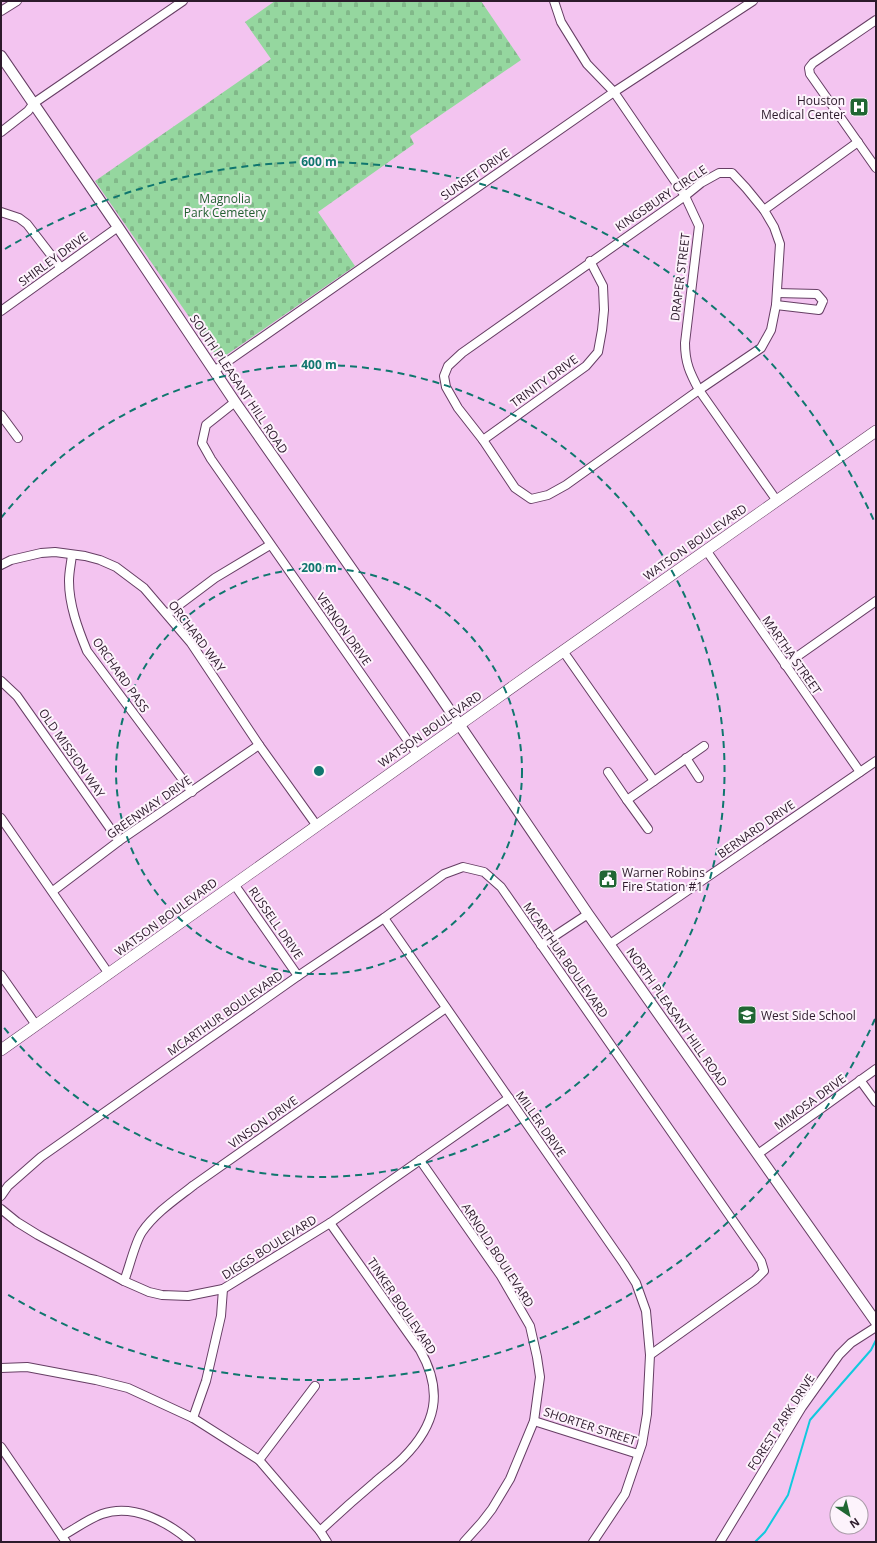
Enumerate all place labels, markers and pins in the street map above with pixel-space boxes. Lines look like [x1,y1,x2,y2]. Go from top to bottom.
place label: Houston Medical Center [761,92,845,123]
hospital icon: Houston Medical Center [848,96,870,118]
centre of rings [312,764,326,778]
place label: Warner Robins Fire Station #1 [622,864,705,895]
public building icon: Warner Robins Fire Station #1 [597,868,619,890]
school or university icon: West Side School [736,1004,758,1026]
place label: West Side School [761,1007,856,1024]

